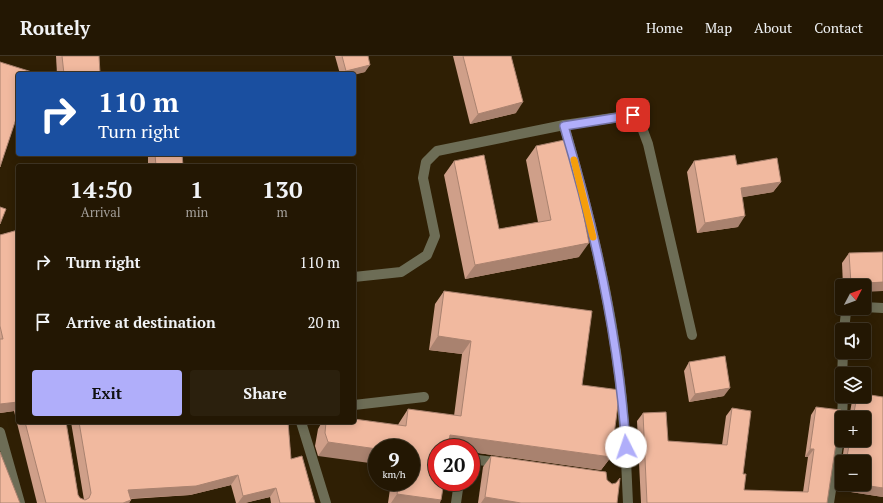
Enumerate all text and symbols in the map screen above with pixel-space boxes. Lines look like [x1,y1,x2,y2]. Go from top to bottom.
text: Routely [20,15,90,40]
text: Home [646,18,683,37]
text: Map [705,18,732,37]
text: About [754,18,792,37]
text: Contact [814,18,863,37]
text: 110 m [98,83,179,120]
icon: right [32,88,84,140]
pin [616,98,650,132]
icon: arrive [622,104,644,126]
text: Turn right [98,119,180,143]
text: 14:50 [69,173,132,205]
text: 1 [190,173,204,205]
text: 130 [262,173,302,205]
text: Arrival [81,203,121,221]
text: min [185,203,208,221]
text: m [277,203,288,221]
icon: right [32,251,54,273]
text: Turn right [66,252,141,272]
text: 110 m [299,252,340,272]
north arrow [835,279,871,315]
map controls [835,279,871,491]
icon: arrive [32,311,54,333]
text: Arrive at destination [66,312,216,332]
text: 20 m [307,312,340,332]
button: sound [835,323,871,359]
button: layers [835,367,871,403]
button: Exit [32,370,182,416]
button: Share [190,370,340,416]
button: + [835,411,871,447]
position arrow [605,426,647,468]
speed limit sign: 20 [428,439,480,491]
text: 9 [388,446,400,473]
button: − [835,455,871,491]
text: km/h [382,468,406,481]

